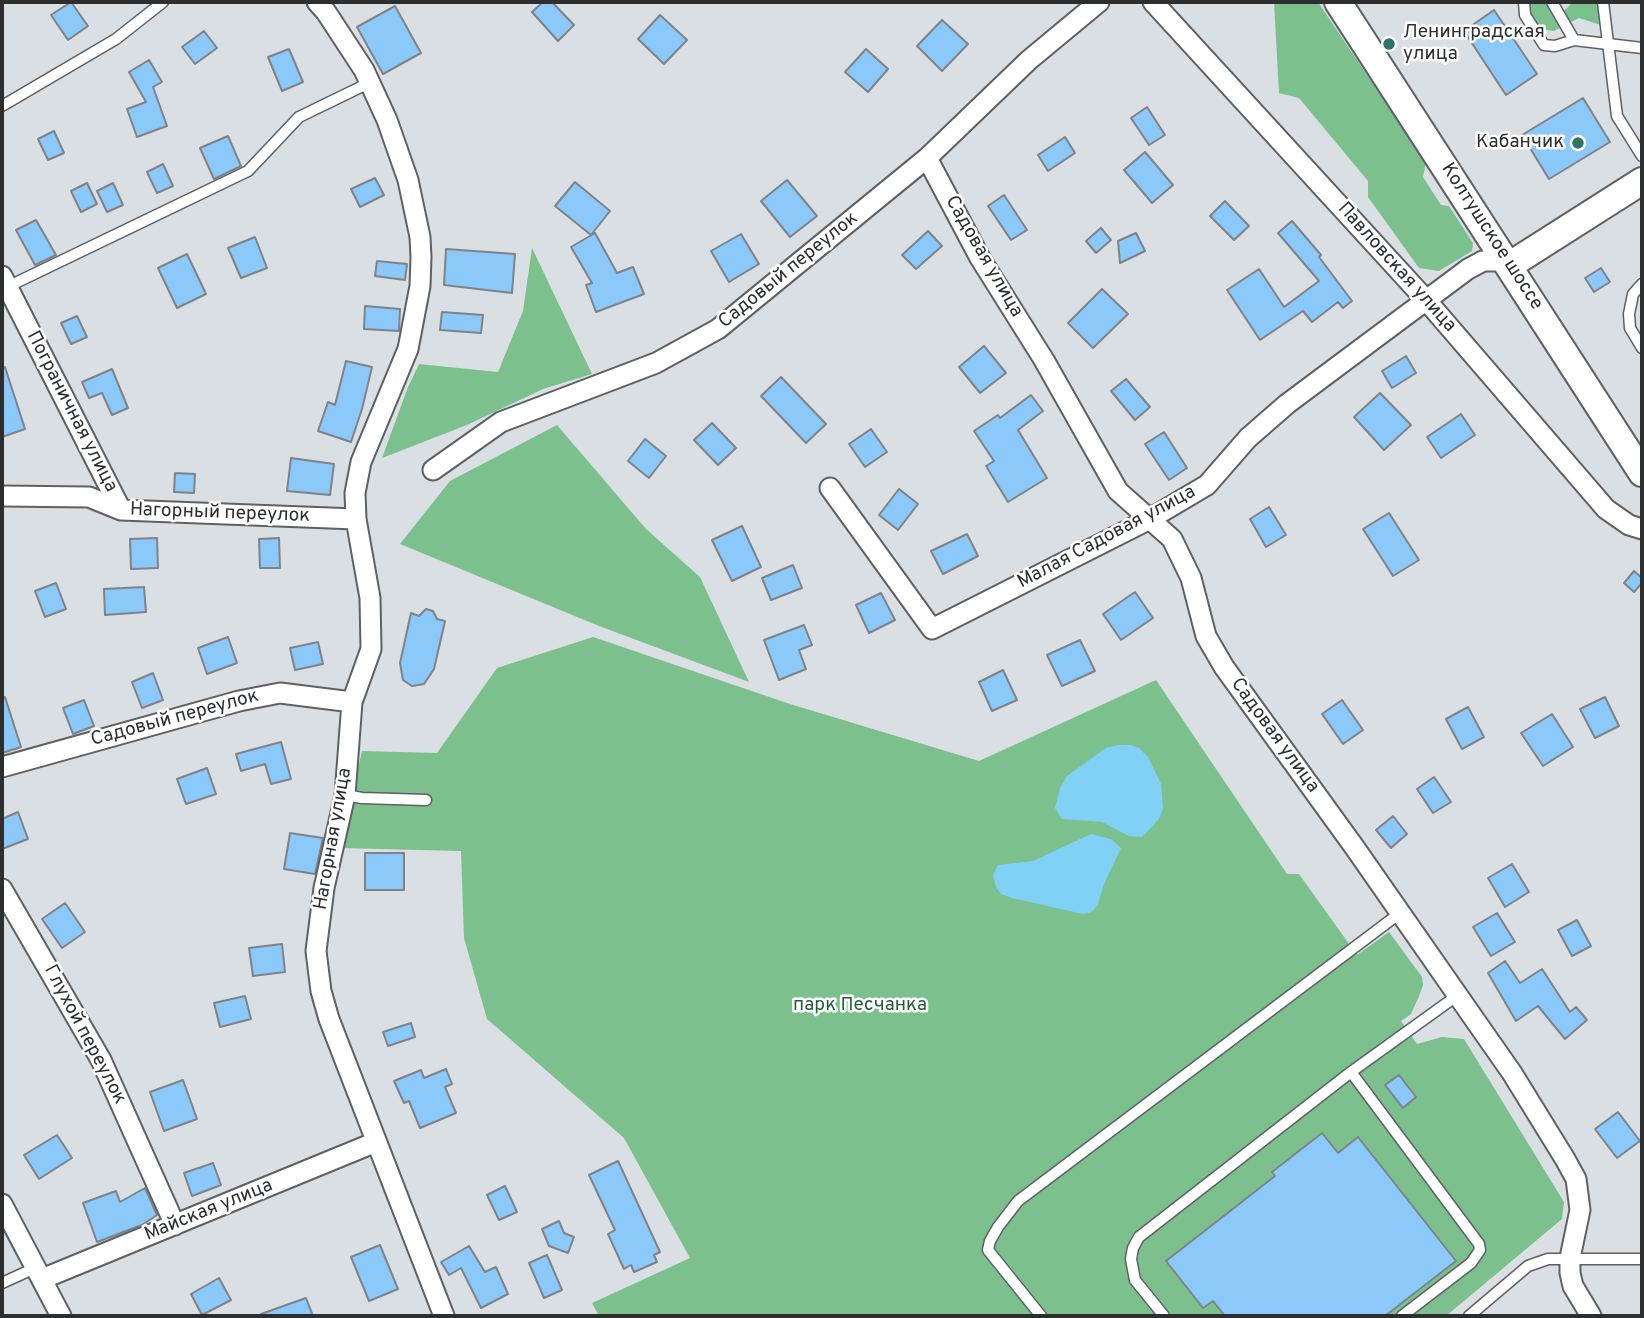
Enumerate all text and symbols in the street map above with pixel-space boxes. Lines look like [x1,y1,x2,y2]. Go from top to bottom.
place label: Ленинградская улица [1403,22,1545,66]
marker: Ленинградская улица [1381,36,1397,52]
place label: Кабанчик [1476,132,1564,154]
marker: Кабанчик [1570,135,1586,151]
street label: Колтушское шоссе [1435,159,1547,315]
street label: Садовая улица [939,192,1027,322]
street label: Павловская улица [1332,198,1460,338]
street label: Садовый переулок [715,208,863,334]
street label: Пограничная улица [21,328,121,496]
street label: Малая Садовая улица [1014,481,1200,595]
street label: Нагорный переулок [130,499,310,529]
street label: Садовая улица [1225,674,1323,798]
street label: Садовый переулок [89,686,261,752]
street label: Нагорная улица [310,766,358,912]
street label: Глухой переулок [38,961,130,1109]
park label: парк Песчанка [793,995,927,1017]
street label: Майская улица [142,1175,276,1247]

